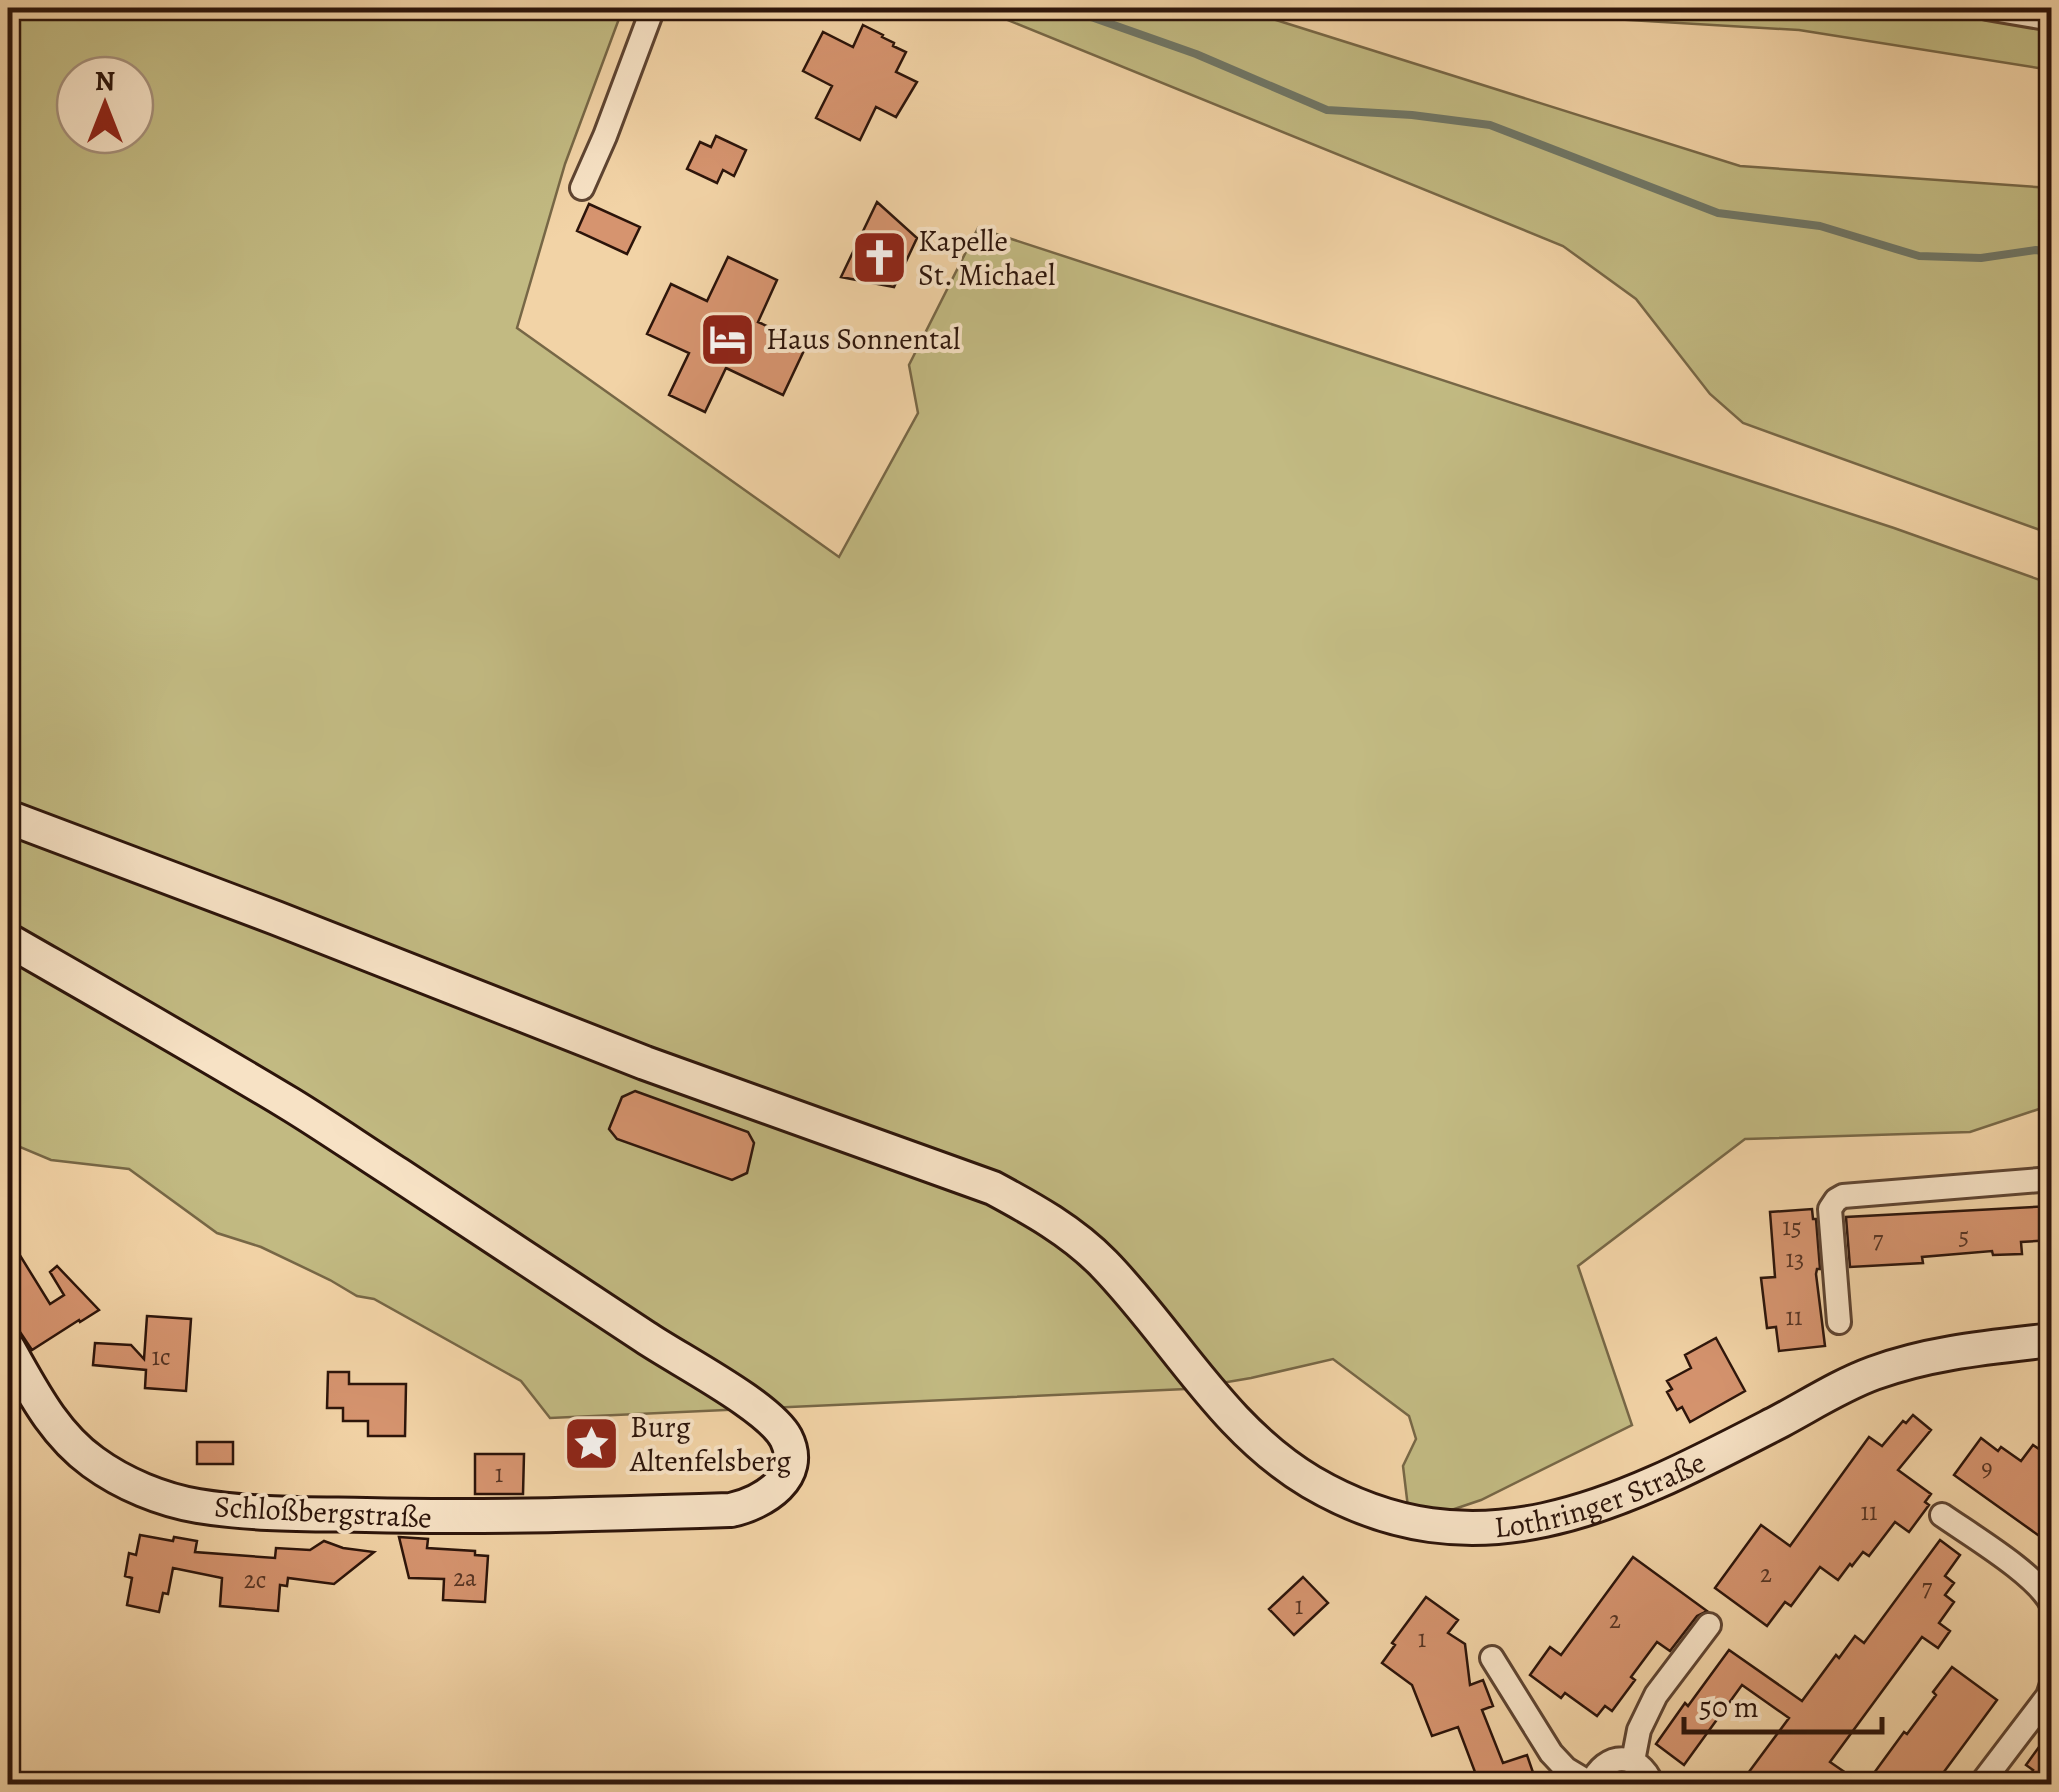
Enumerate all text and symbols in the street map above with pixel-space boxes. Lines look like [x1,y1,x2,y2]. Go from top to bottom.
north arrow [55,55,155,155]
text: N [95,62,115,100]
place label: Kapelle St. Michael [918,221,1055,295]
church icon: Kapelle St. Michael [849,228,909,288]
hotel icon: Haus Sonnental [697,309,757,369]
place label: Haus Sonnental [766,319,960,359]
house number: 15 [1782,1210,1802,1244]
house number: 5 [1959,1219,1969,1253]
house number: 7 [1873,1223,1884,1257]
house number: 13 [1786,1242,1804,1276]
house number: 11 [1785,1300,1803,1334]
house number: 1c [151,1340,171,1374]
place label: Burg Altenfelsberg [629,1407,791,1481]
place icon: Burg Altenfelsberg [561,1414,621,1474]
street label: Lothringer Straße [1493,1442,1712,1547]
house number: 9 [1981,1451,1993,1485]
house number: 1 [495,1457,503,1491]
street label: Schloßbergstraße [213,1486,433,1538]
house number: 11 [1860,1495,1878,1529]
house number: 2 [1760,1557,1772,1591]
house number: 2a [453,1561,477,1595]
house number: 2c [244,1563,266,1597]
house number: 7 [1922,1571,1933,1605]
house number: 1 [1295,1589,1303,1623]
house number: 2 [1609,1603,1621,1637]
house number: 1 [1418,1622,1426,1656]
scale bar [1684,1672,1882,1734]
text: 50 m [1699,1687,1759,1727]

